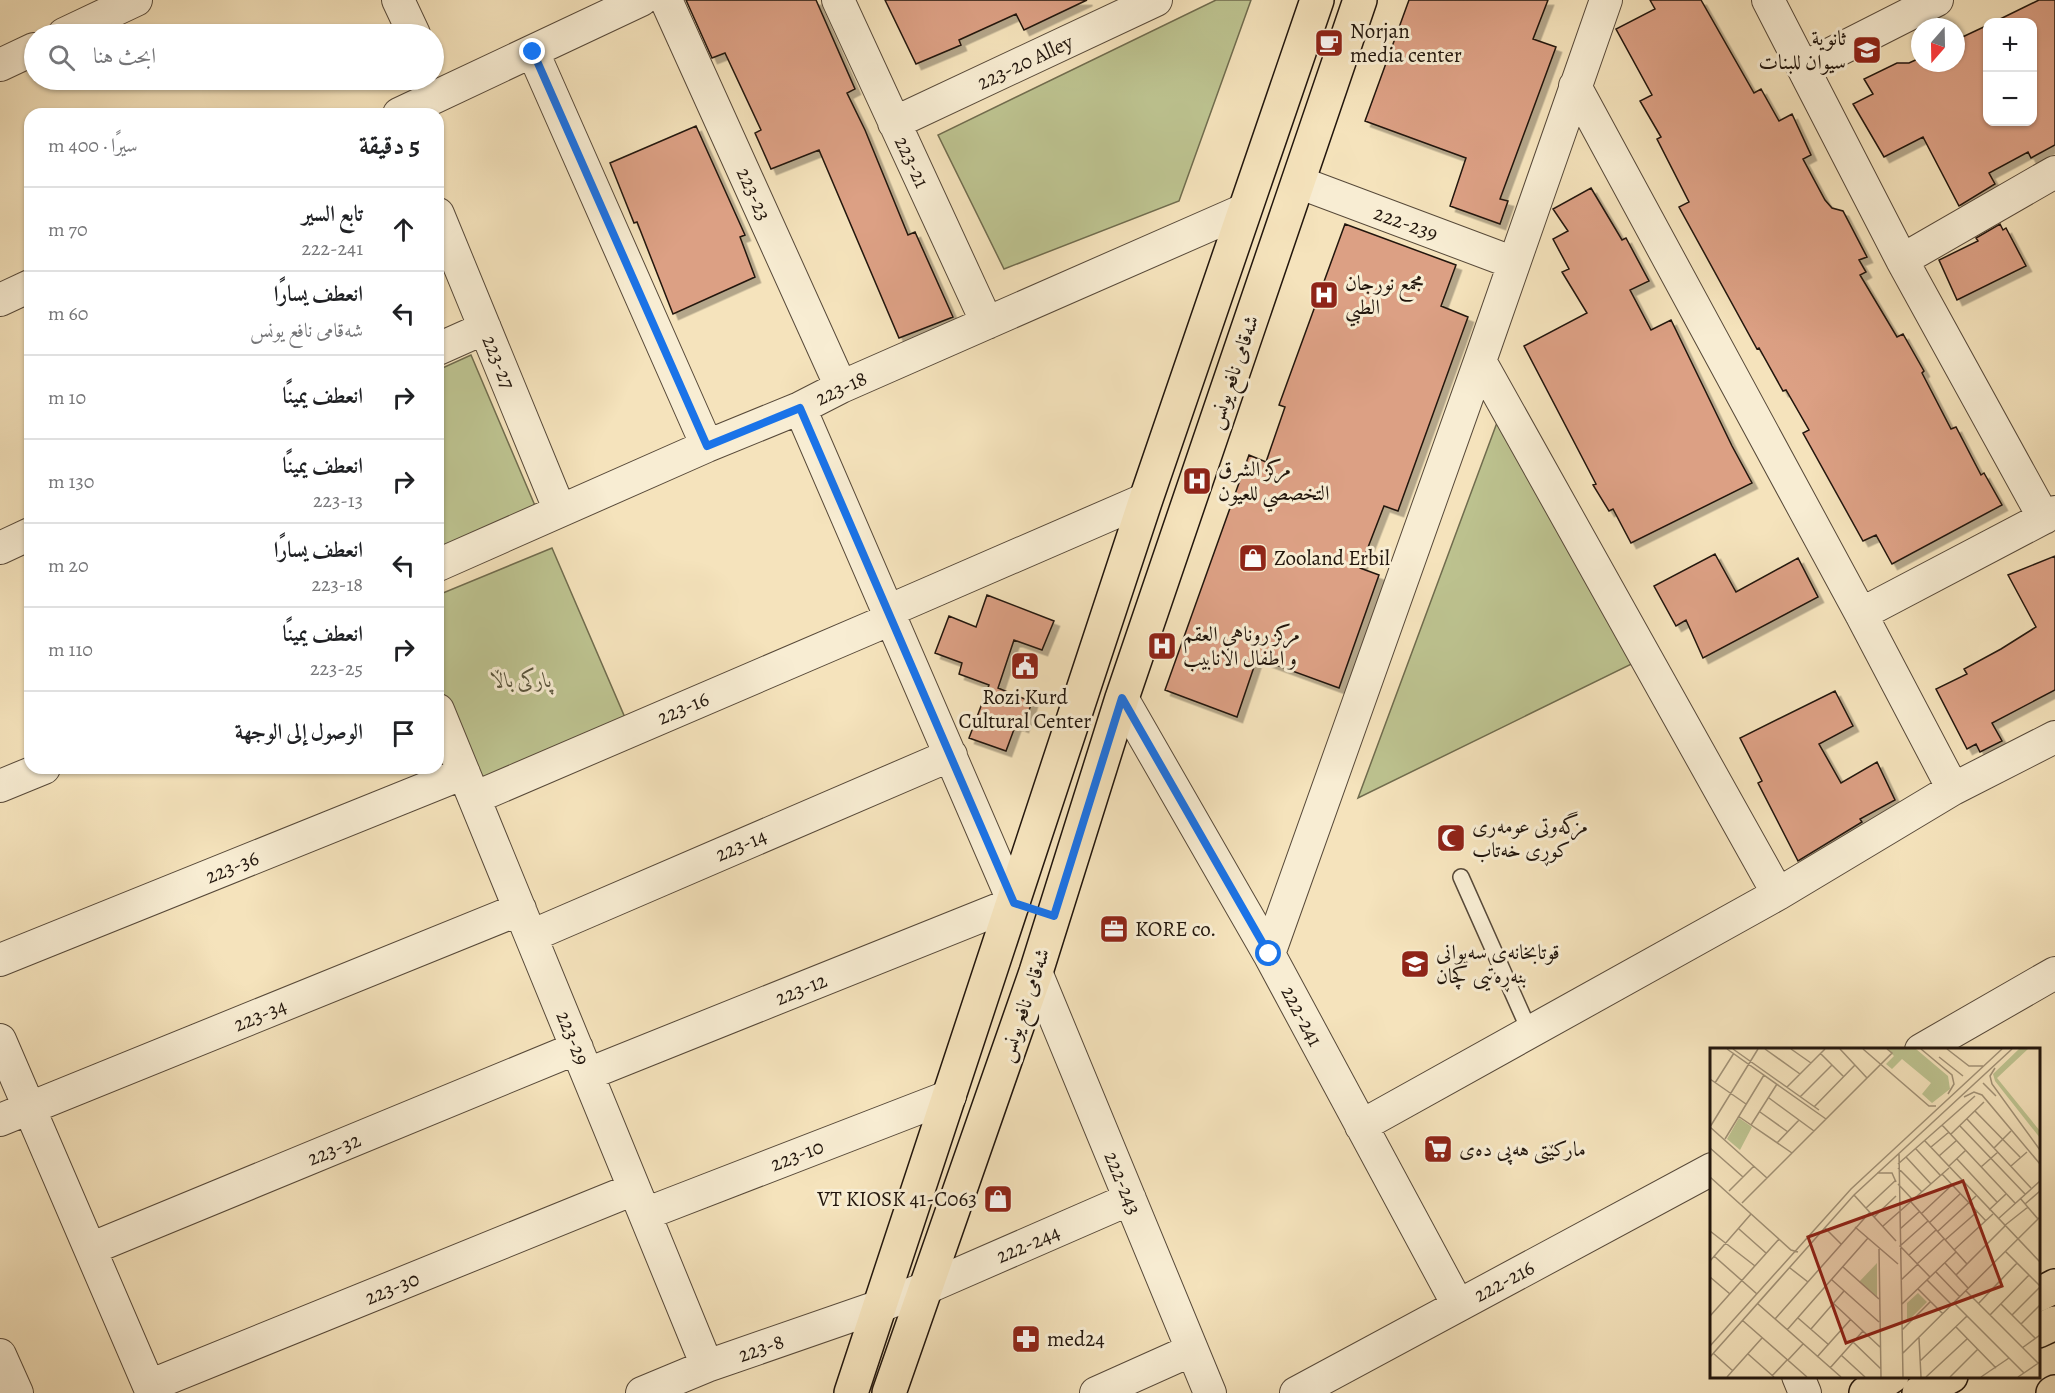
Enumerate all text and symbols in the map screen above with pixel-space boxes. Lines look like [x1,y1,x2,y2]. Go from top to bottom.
place label: Norjan media center [1350,17,1462,69]
north arrow [1911,18,1965,72]
map controls [1983,18,2037,126]
button: + [1983,18,2037,72]
search box [24,24,444,90]
place label: ثانوية سيوان للبنات [1759,24,1847,76]
street label: 223-20 Alley [972,27,1078,96]
cafe icon: Norjan media center [1313,27,1345,59]
school or university icon: ثانوية سيوان للبنات [1851,34,1883,66]
route end [519,38,545,64]
icon: search [45,41,78,74]
text: ابحث هنا [93,41,156,71]
button: − [1983,72,2037,126]
text: 5 دقيقة [359,128,420,163]
text: سيرًا · 400 m [48,132,138,159]
street label: 223-21 [888,132,936,192]
street label: 223-23 [730,163,778,225]
text: تابع السير [302,199,363,229]
street label: 222-239 [1370,199,1442,247]
icon: ahead [387,213,420,246]
text: 70 m [48,216,88,243]
text: 222-241 [302,235,363,262]
place label: مجمع نورجان الطبي [1345,269,1424,327]
text: انعطف يسارًا [274,279,363,309]
hospital icon: مجمع نورجان الطبي [1308,279,1340,311]
icon: left [387,297,420,330]
text: 60 m [48,300,89,327]
street label: شەقامی نافع یونس [1200,311,1270,434]
text: شەقامی نافع یونس [250,317,363,344]
street label: 223-27 [476,331,522,393]
street label: 223-18 [811,364,871,412]
text: انعطف يمينًا [283,381,363,411]
icon: right [387,381,420,414]
text: 10 m [48,384,86,411]
text: انعطف يمينًا [283,451,363,481]
place label: مركز الشرق التخصصي للعيون [1218,455,1330,513]
icon: right [387,465,420,498]
hospital icon: مركز الشرق التخصصي للعيون [1181,465,1213,497]
text: 130 m [48,468,94,495]
text: 223-13 [313,487,363,514]
text: انعطف يسارًا [274,535,363,565]
shop icon: Zooland Erbil [1237,542,1269,574]
place label: Zooland Erbil [1274,544,1390,572]
icon: left [387,549,420,582]
text: 20 m [48,552,89,579]
text: 223-18 [312,571,363,598]
text: انعطف يمينًا [283,619,363,649]
place label: مركز روناهي العقم و اطفال الانابيب [1183,620,1300,672]
hospital icon: مركز روناهي العقم و اطفال الانابيب [1146,630,1178,662]
icon: right [387,633,420,666]
text: 110 m [48,636,93,663]
public building icon: Rozi Kurd Cultural Center [1009,650,1041,682]
text: 223-25 [310,655,363,682]
park label: پارکی باڵا [491,666,554,695]
place label: Rozi Kurd Cultural Center [959,683,1091,735]
street label: 223-16 [653,685,713,731]
text: الوصول إلى الوجهة [235,717,363,747]
icon: arrive [387,717,420,750]
place label: مزگەوتی عومەری کوڕی خەتاب [1472,811,1588,867]
street label: 223-14 [711,822,771,868]
mosque icon: مزگەوتی عومەری کوڕی خەتاب [1435,822,1467,854]
street label: 223-36 [201,844,263,890]
office icon: KORE co. [1098,913,1130,945]
place label: KORE co. [1135,915,1216,943]
place label: قوتابخانەی سەیوانی بنەڕەتیی کچان [1436,938,1560,993]
route start [1255,940,1281,966]
street label: شەقامی نافع یونس [991,944,1061,1067]
school or university icon: قوتابخانەی سەیوانی بنەڕەتیی کچان [1399,948,1431,980]
street label: 223-12 [771,966,831,1012]
street label: 222-241 [1274,981,1330,1051]
street label: 223-34 [229,992,291,1038]
street label: 223-29 [549,1007,597,1069]
inset map [1710,1048,2040,1378]
street label: 223-32 [303,1126,365,1172]
street label: 223-10 [766,1132,828,1178]
supermarket icon: مارکێتی هەپی دەی [1422,1133,1454,1165]
place label: مارکێتی هەپی دەی [1459,1135,1586,1165]
street label: 222-243 [1098,1147,1148,1219]
shop icon: VT KIOSK 41-C063 [982,1183,1014,1215]
place label: VT KIOSK 41-C063 [816,1185,977,1213]
street label: 222-244 [992,1218,1064,1270]
street label: 222-216 [1469,1253,1539,1309]
street label: 223-30 [361,1264,423,1312]
pharmacy icon: med24 [1010,1323,1042,1355]
place label: med24 [1047,1325,1105,1353]
street label: 223-8 [734,1327,788,1369]

